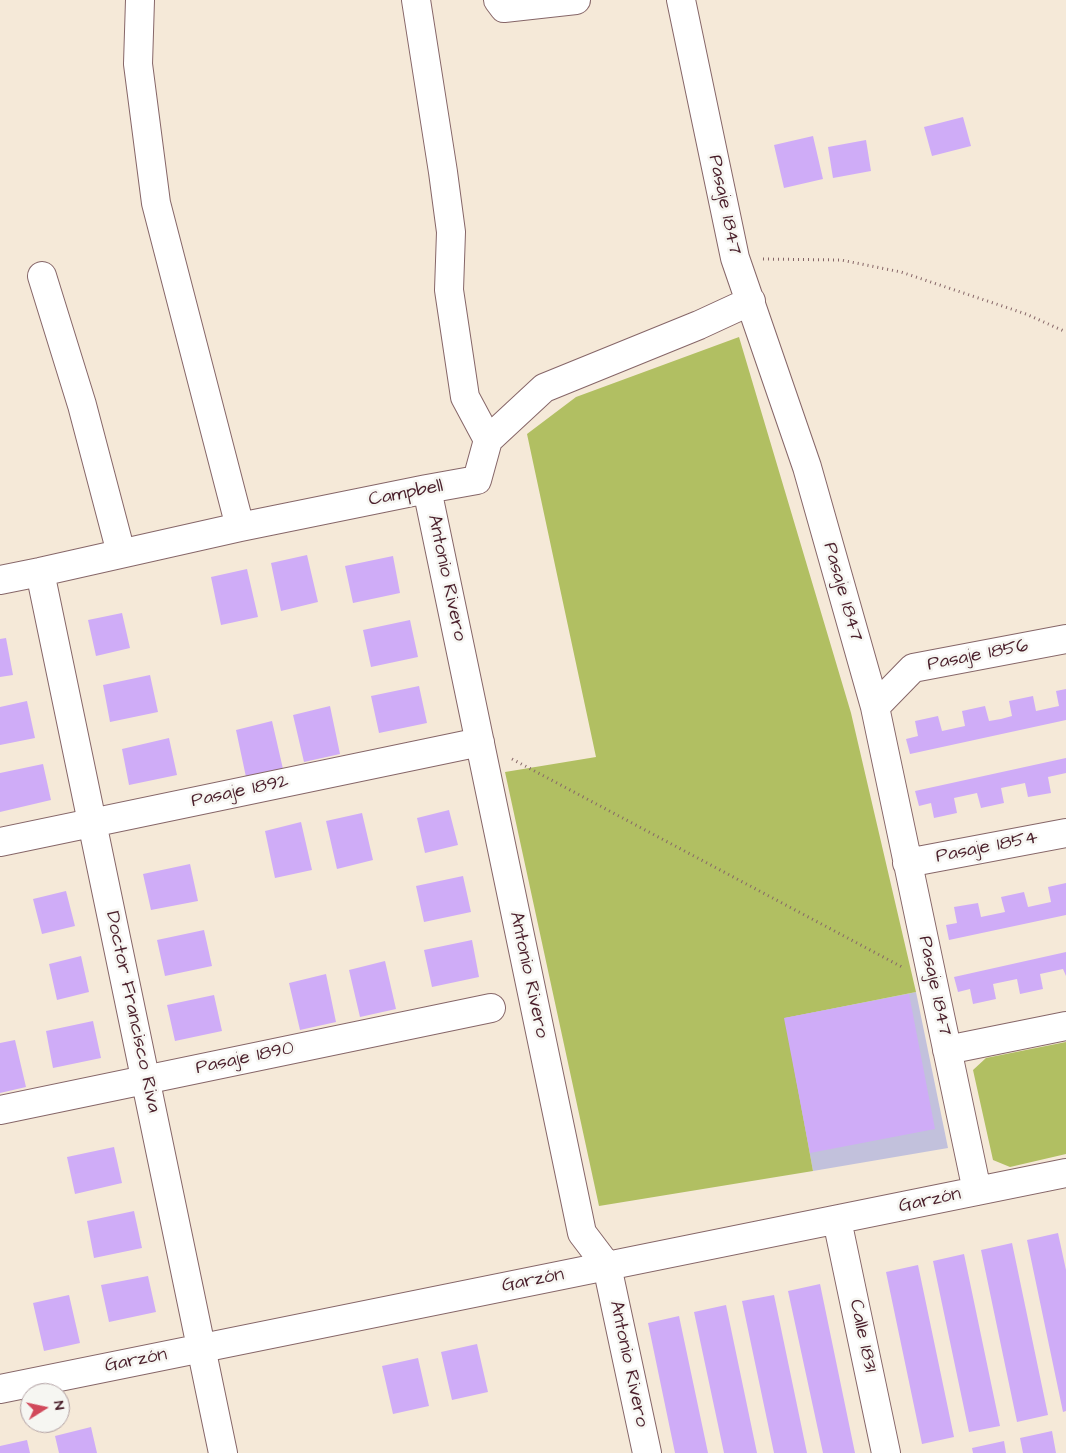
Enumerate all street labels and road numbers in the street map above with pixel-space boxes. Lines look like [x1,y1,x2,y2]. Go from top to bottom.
street label: Pasaje 1847 [702,153,746,257]
street label: Campbell [367,476,445,512]
street label: Antonio Rivero [421,513,471,643]
street label: Pasaje 1847 [817,540,867,644]
street label: Pasaje 1856 [926,635,1030,677]
street label: Pasaje 1892 [189,771,291,813]
street label: Pasaje 1854 [934,827,1040,869]
street label: Doctor Francisco Riva [100,909,164,1115]
street label: Antonio Rivero [503,910,553,1040]
street label: Pasaje 1847 [912,934,956,1038]
street label: Pasaje 1890 [194,1037,296,1081]
street label: Garzón [897,1183,963,1219]
street label: Garzón [500,1264,566,1298]
street label: Calle 1831 [843,1298,881,1374]
street label: Antonio Rivero [603,1299,653,1429]
street label: Garzón [103,1344,169,1378]

